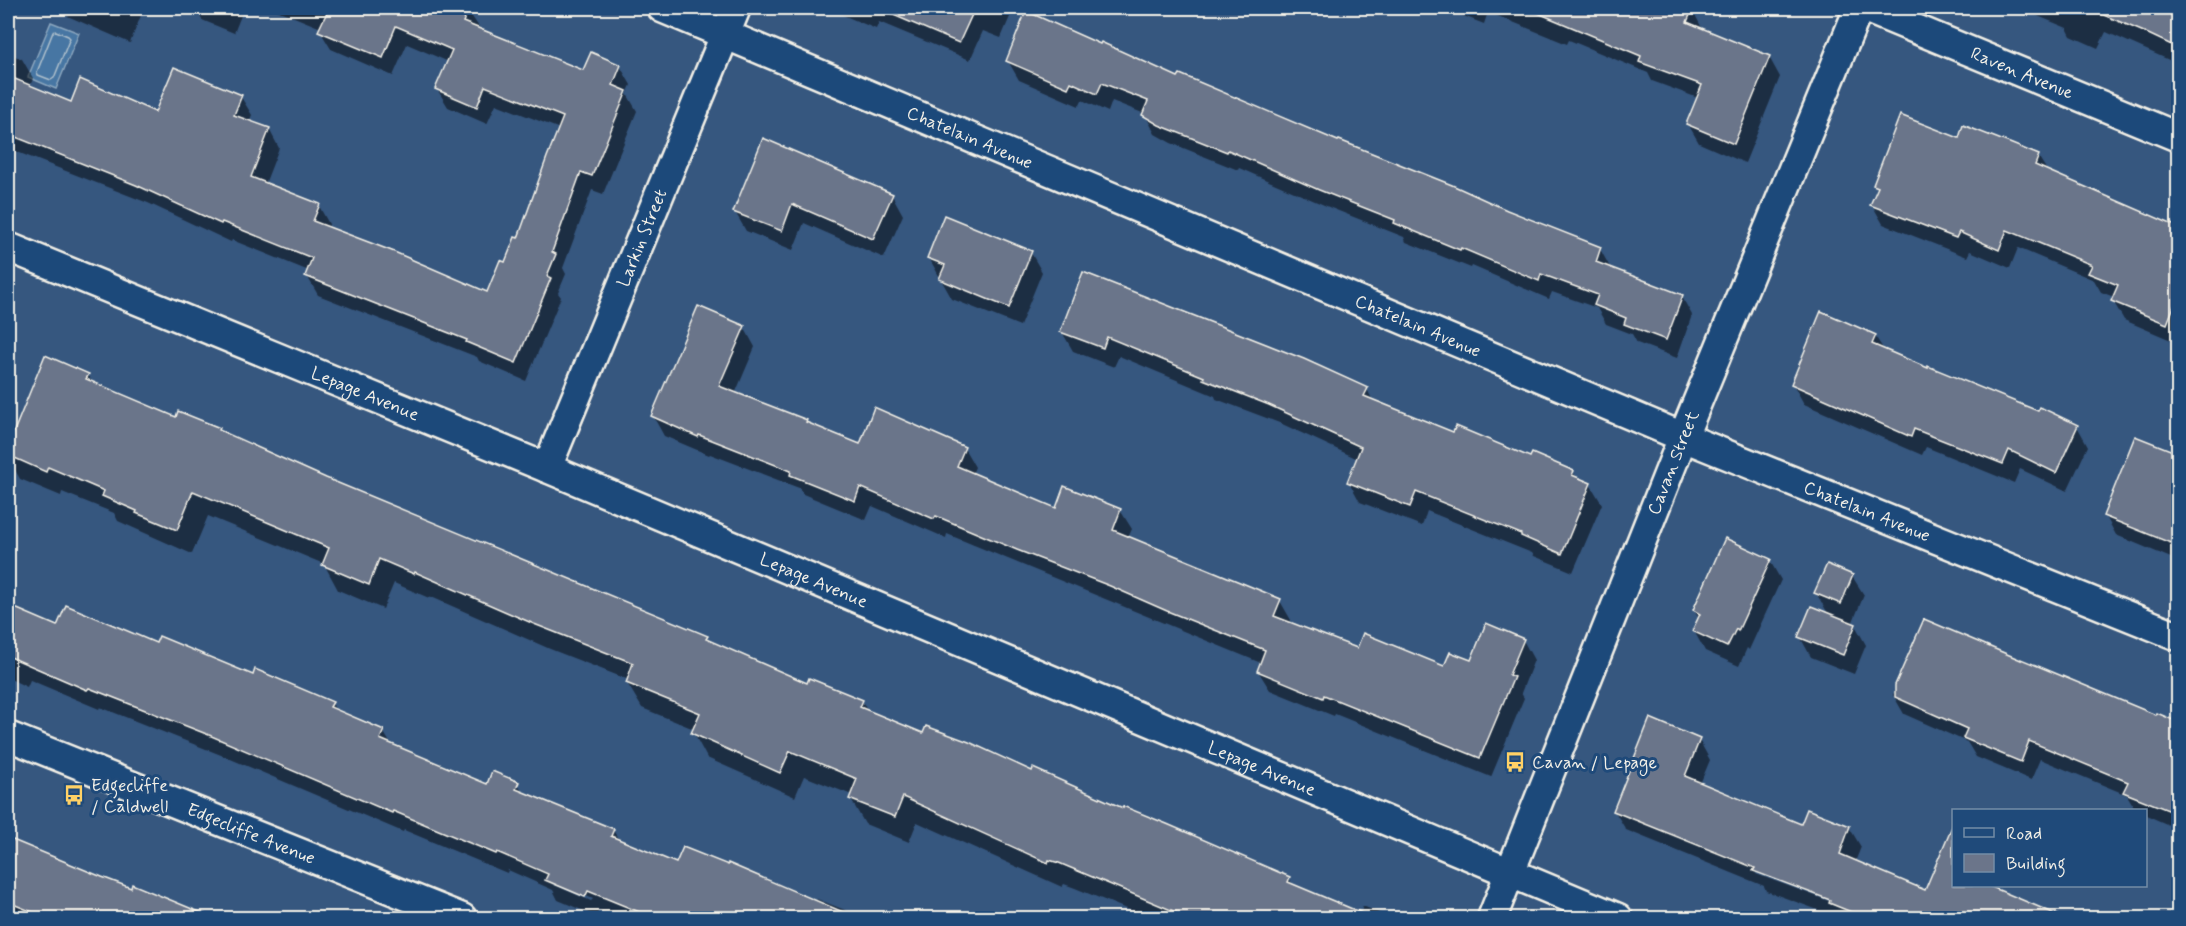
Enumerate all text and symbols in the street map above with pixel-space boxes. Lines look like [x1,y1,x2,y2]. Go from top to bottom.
street label: Raven Avenue [1967,42,2077,106]
street label: Chatelain Avenue [903,101,1036,175]
street label: Larkin Street [612,185,673,291]
street label: Chatelain Avenue [1351,289,1484,364]
street label: Lepage Avenue [307,361,423,427]
street label: Cavan Street [1642,407,1706,519]
street label: Chatelain Avenue [1800,476,1934,548]
street label: Lepage Avenue [756,548,871,614]
street label: Lepage Avenue [1204,736,1319,803]
bus stop icon: Cavan / Lepage [1503,750,1527,774]
place label: Cavan / Lepage [1532,751,1657,776]
place label: Edgecliffe / Caldwell [91,774,168,819]
bus stop icon: Edgecliffe / Caldwell [62,783,86,807]
street label: Edgecliffe Avenue [183,798,319,871]
legend [1952,809,2147,887]
text: Road [2006,822,2042,846]
text: Building [2006,852,2066,878]

